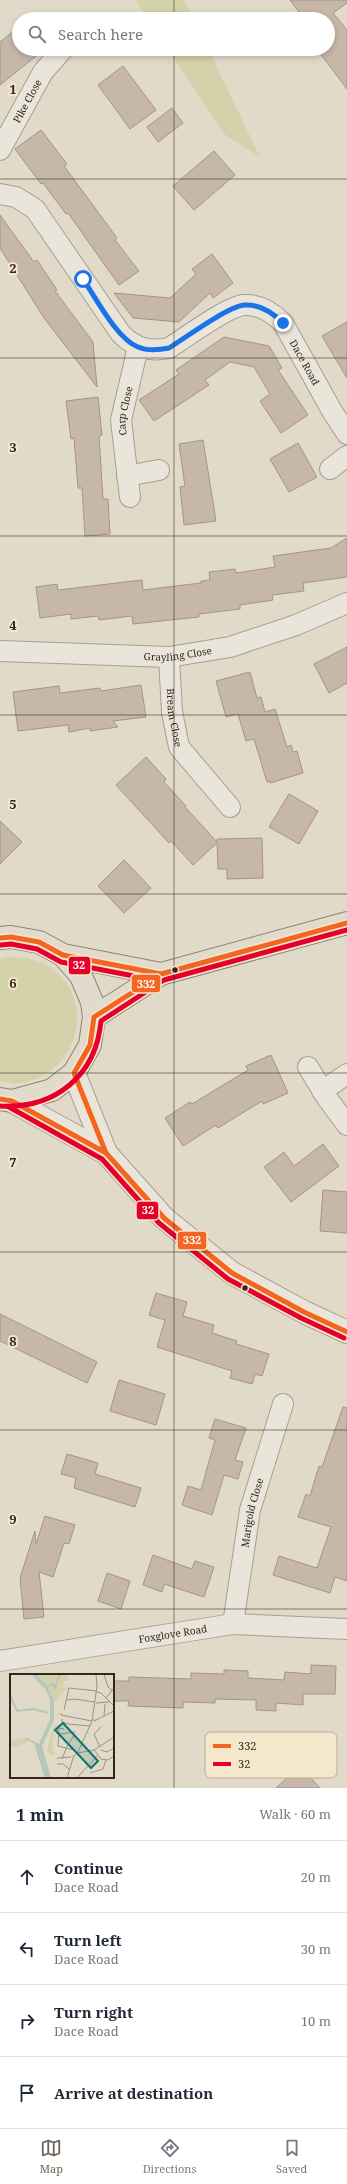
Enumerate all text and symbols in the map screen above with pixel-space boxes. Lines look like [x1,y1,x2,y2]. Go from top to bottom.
search box [12,12,335,56]
icon: search [26,23,48,45]
text: Search here [58,24,143,44]
street label: Pike Close [9,77,45,125]
text: 1 [9,80,17,98]
text: 2 [9,259,17,277]
route start [74,270,92,288]
route end [274,314,292,332]
street label: Dace Road [287,337,323,387]
street label: Carp Close [114,385,136,436]
text: 3 [9,438,17,456]
text: 4 [9,616,17,634]
street label: Grayling Close [143,643,213,664]
street label: Bream Close [164,688,186,748]
text: 5 [9,795,17,813]
line badge: 32 [68,956,91,975]
text: 32 [73,957,85,972]
unlabelled marker [170,965,180,975]
text: 6 [9,974,17,992]
line badge: 332 [131,974,161,993]
text: 332 [137,976,155,991]
text: 7 [9,1153,17,1171]
line badge: 32 [136,1201,159,1220]
text: 32 [142,1202,154,1217]
line badge: 332 [177,1231,207,1250]
text: 332 [183,1232,201,1247]
unlabelled marker [240,1283,250,1293]
text: 8 [9,1332,17,1350]
street label: Marigold Close [238,1476,267,1548]
text: 9 [9,1510,17,1528]
street label: Foxglove Road [138,1621,208,1646]
inset map [10,1674,114,1778]
legend [205,1732,337,1778]
text: 332 [238,1738,256,1753]
text: 32 [238,1756,250,1771]
text: 1 min [16,1803,64,1826]
text: Walk · 60 m [259,1805,331,1823]
text: Continue [54,1858,123,1878]
icon: ahead [16,1866,38,1888]
text: 20 m [301,1868,331,1886]
text: Dace Road [54,1878,119,1896]
text: Turn left [54,1930,122,1950]
icon: left [16,1938,38,1960]
text: 30 m [301,1940,331,1958]
text: Dace Road [54,1950,119,1968]
text: Turn right [54,2002,133,2022]
icon: right [16,2010,38,2032]
text: 10 m [301,2012,331,2030]
text: Dace Road [54,2022,119,2040]
icon: arrive [16,2082,38,2104]
text: Arrive at destination [54,2083,213,2103]
tab: Map [40,2137,63,2176]
tab: Directions [143,2137,196,2176]
tab: Saved [276,2137,307,2176]

